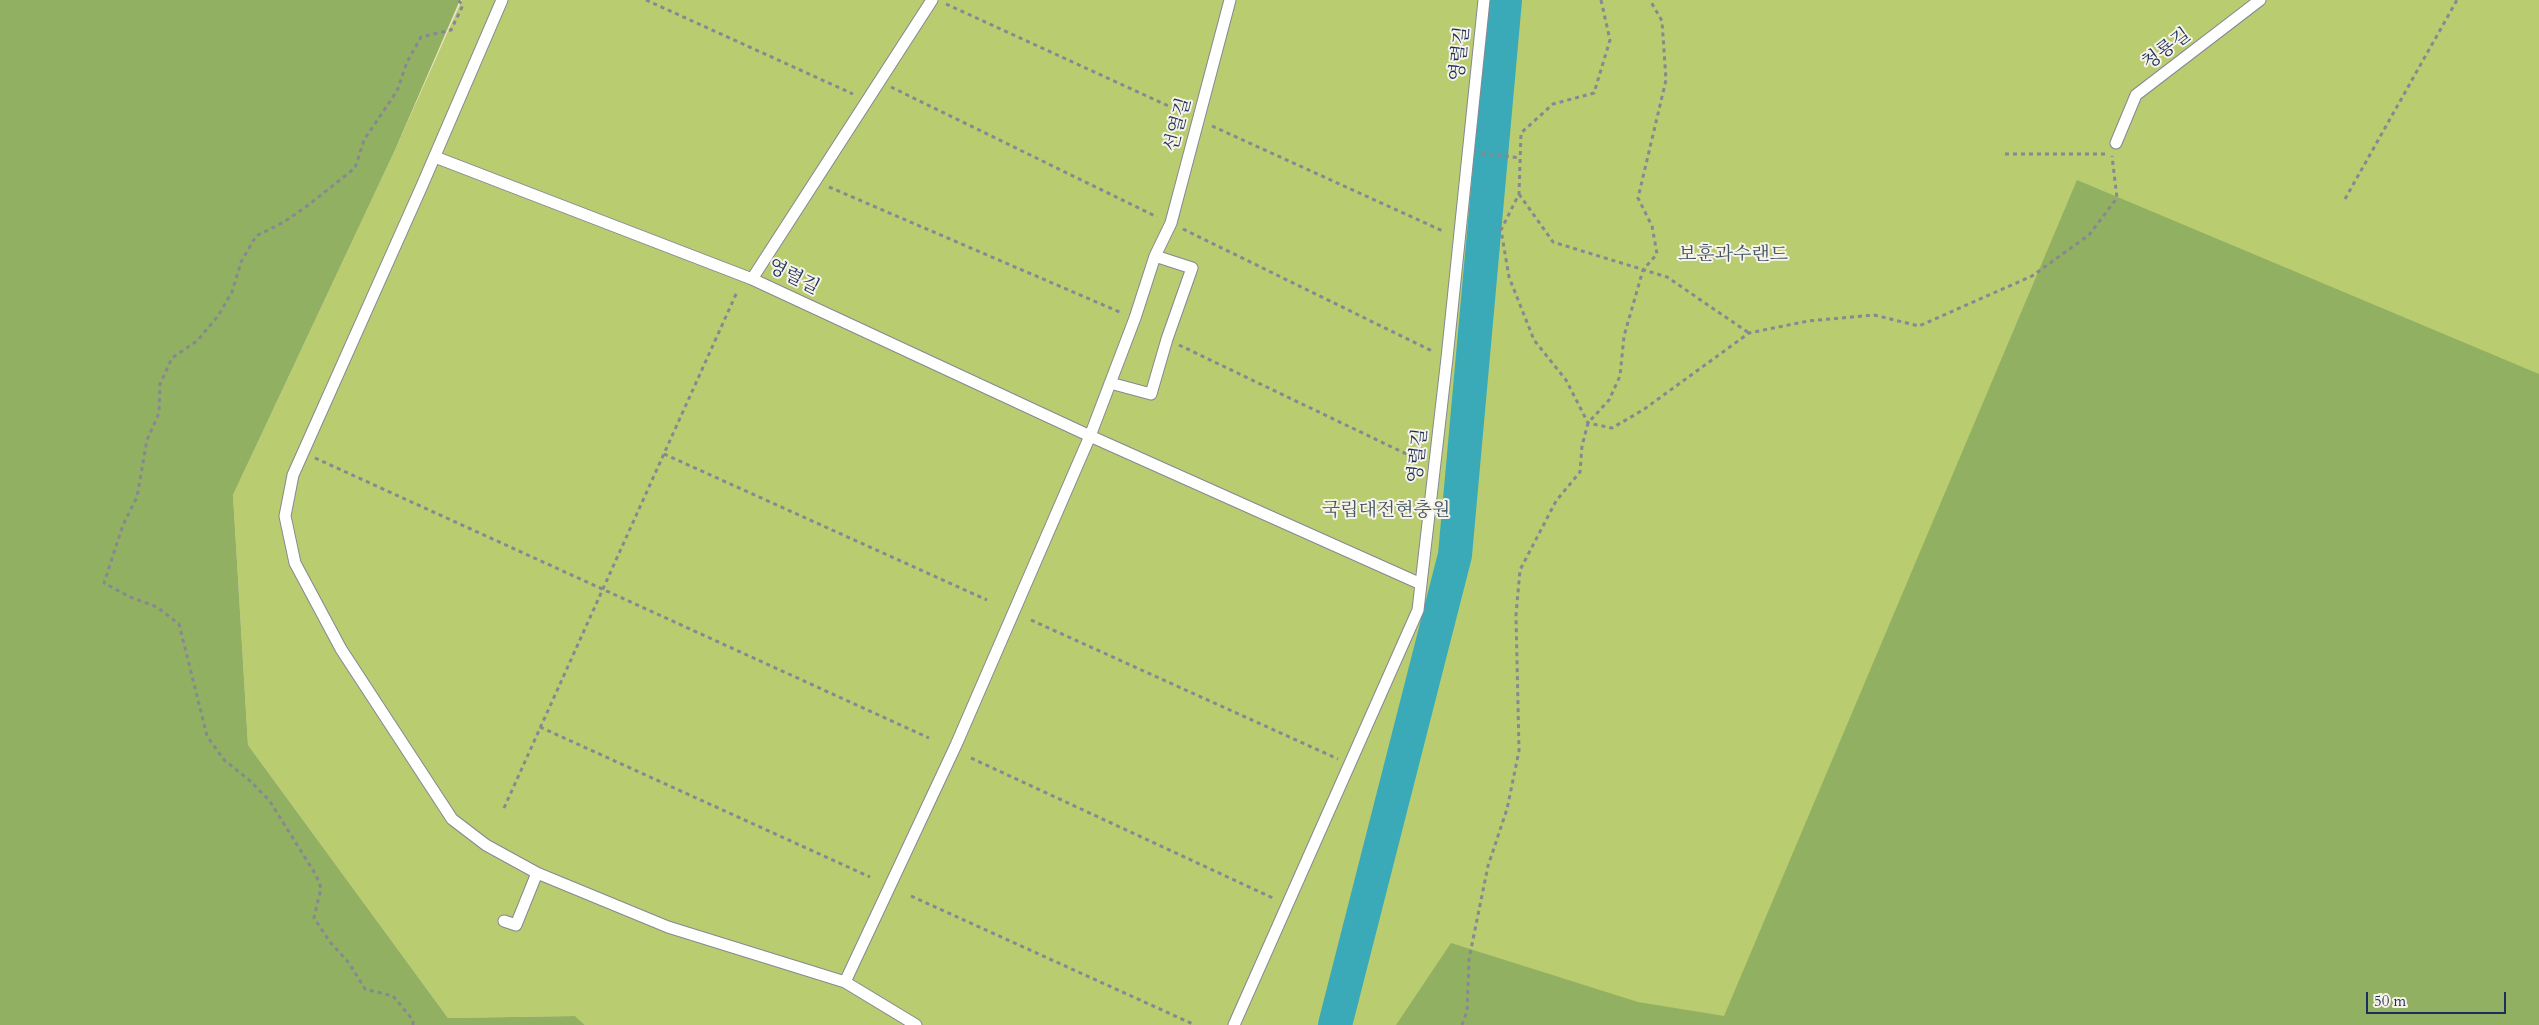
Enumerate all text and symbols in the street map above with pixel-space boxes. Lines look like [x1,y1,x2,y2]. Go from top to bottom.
street label: 청룡길 [2138,24,2196,76]
street label: 영렬길 [1447,25,1475,83]
street label: 선열길 [1161,95,1197,155]
park label: 보훈과수랜드 [1678,245,1788,267]
street label: 영렬길 [763,255,823,301]
street label: 영렬길 [1405,427,1433,485]
park label: 국립대전현충원 [1322,501,1450,523]
scale bar [2369,982,2509,1014]
text: 50 m [2374,991,2406,1011]

